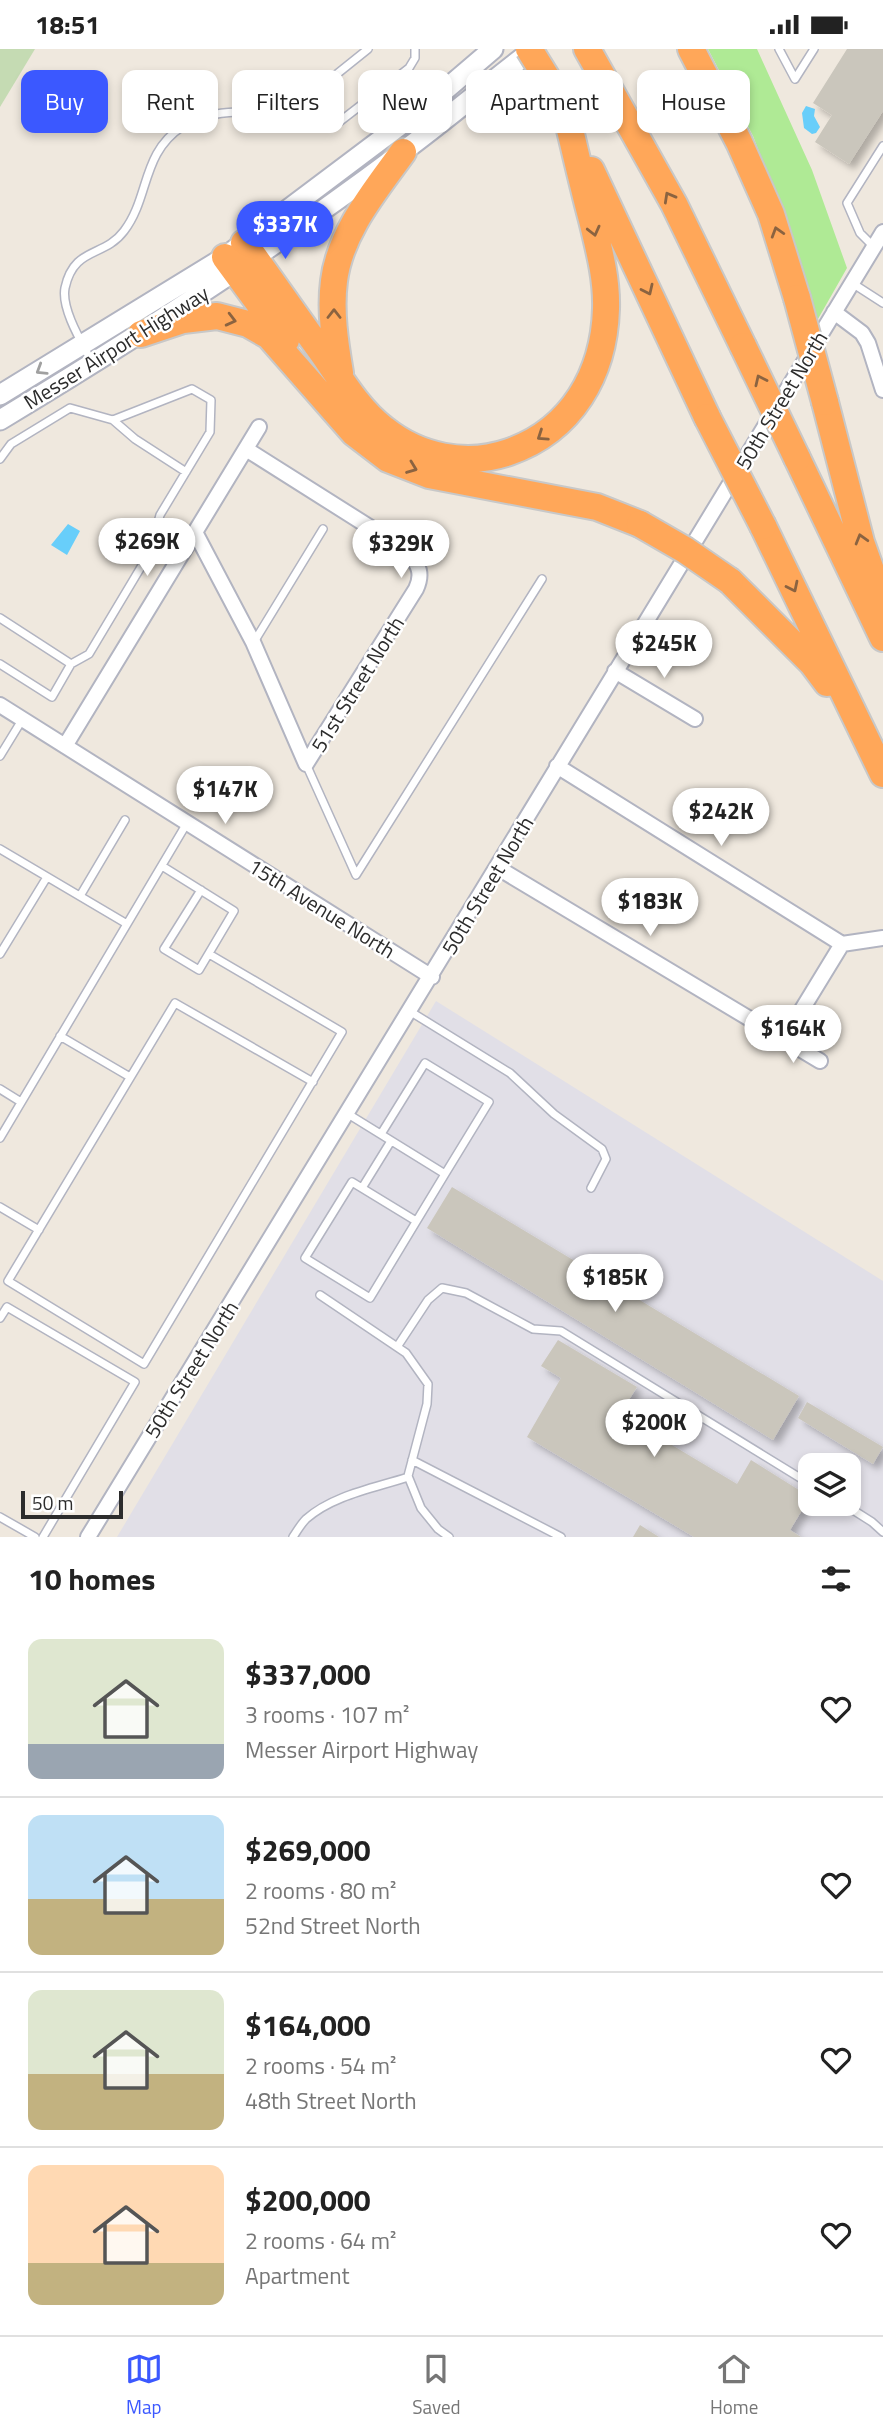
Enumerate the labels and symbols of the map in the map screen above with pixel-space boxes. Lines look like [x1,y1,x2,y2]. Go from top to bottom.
one-way arrow [664,192,677,204]
pin: $337K [236,201,334,261]
one-way arrow [586,225,600,237]
one-way arrow [771,227,785,239]
street label: Messer Airport Highway [17,277,215,417]
one-way arrow [639,283,653,295]
one-way arrow [326,308,342,319]
one-way arrow [225,311,237,326]
street label: 50th Street North [727,325,835,475]
one-way arrow [36,362,49,375]
one-way arrow [754,375,768,387]
one-way arrow [537,427,550,440]
one-way arrow [405,460,417,474]
pin: $269K [98,519,196,578]
pin: $329K [352,521,450,580]
one-way arrow [854,533,869,545]
one-way arrow [785,580,799,592]
street label: 51st Street North [302,610,412,758]
pin: $245K [615,621,713,680]
pin: $147K [176,767,274,826]
pin: $242K [672,789,770,848]
street label: 50th Street North [433,810,541,960]
street label: 15th Avenue North [242,850,402,966]
pin: $183K [601,879,699,938]
pin: $164K [744,1005,842,1065]
pin: $185K [566,1255,664,1314]
street label: 50th Street North [136,1294,246,1444]
pin: $200K [605,1399,703,1459]
scale bar [21,1488,122,1520]

